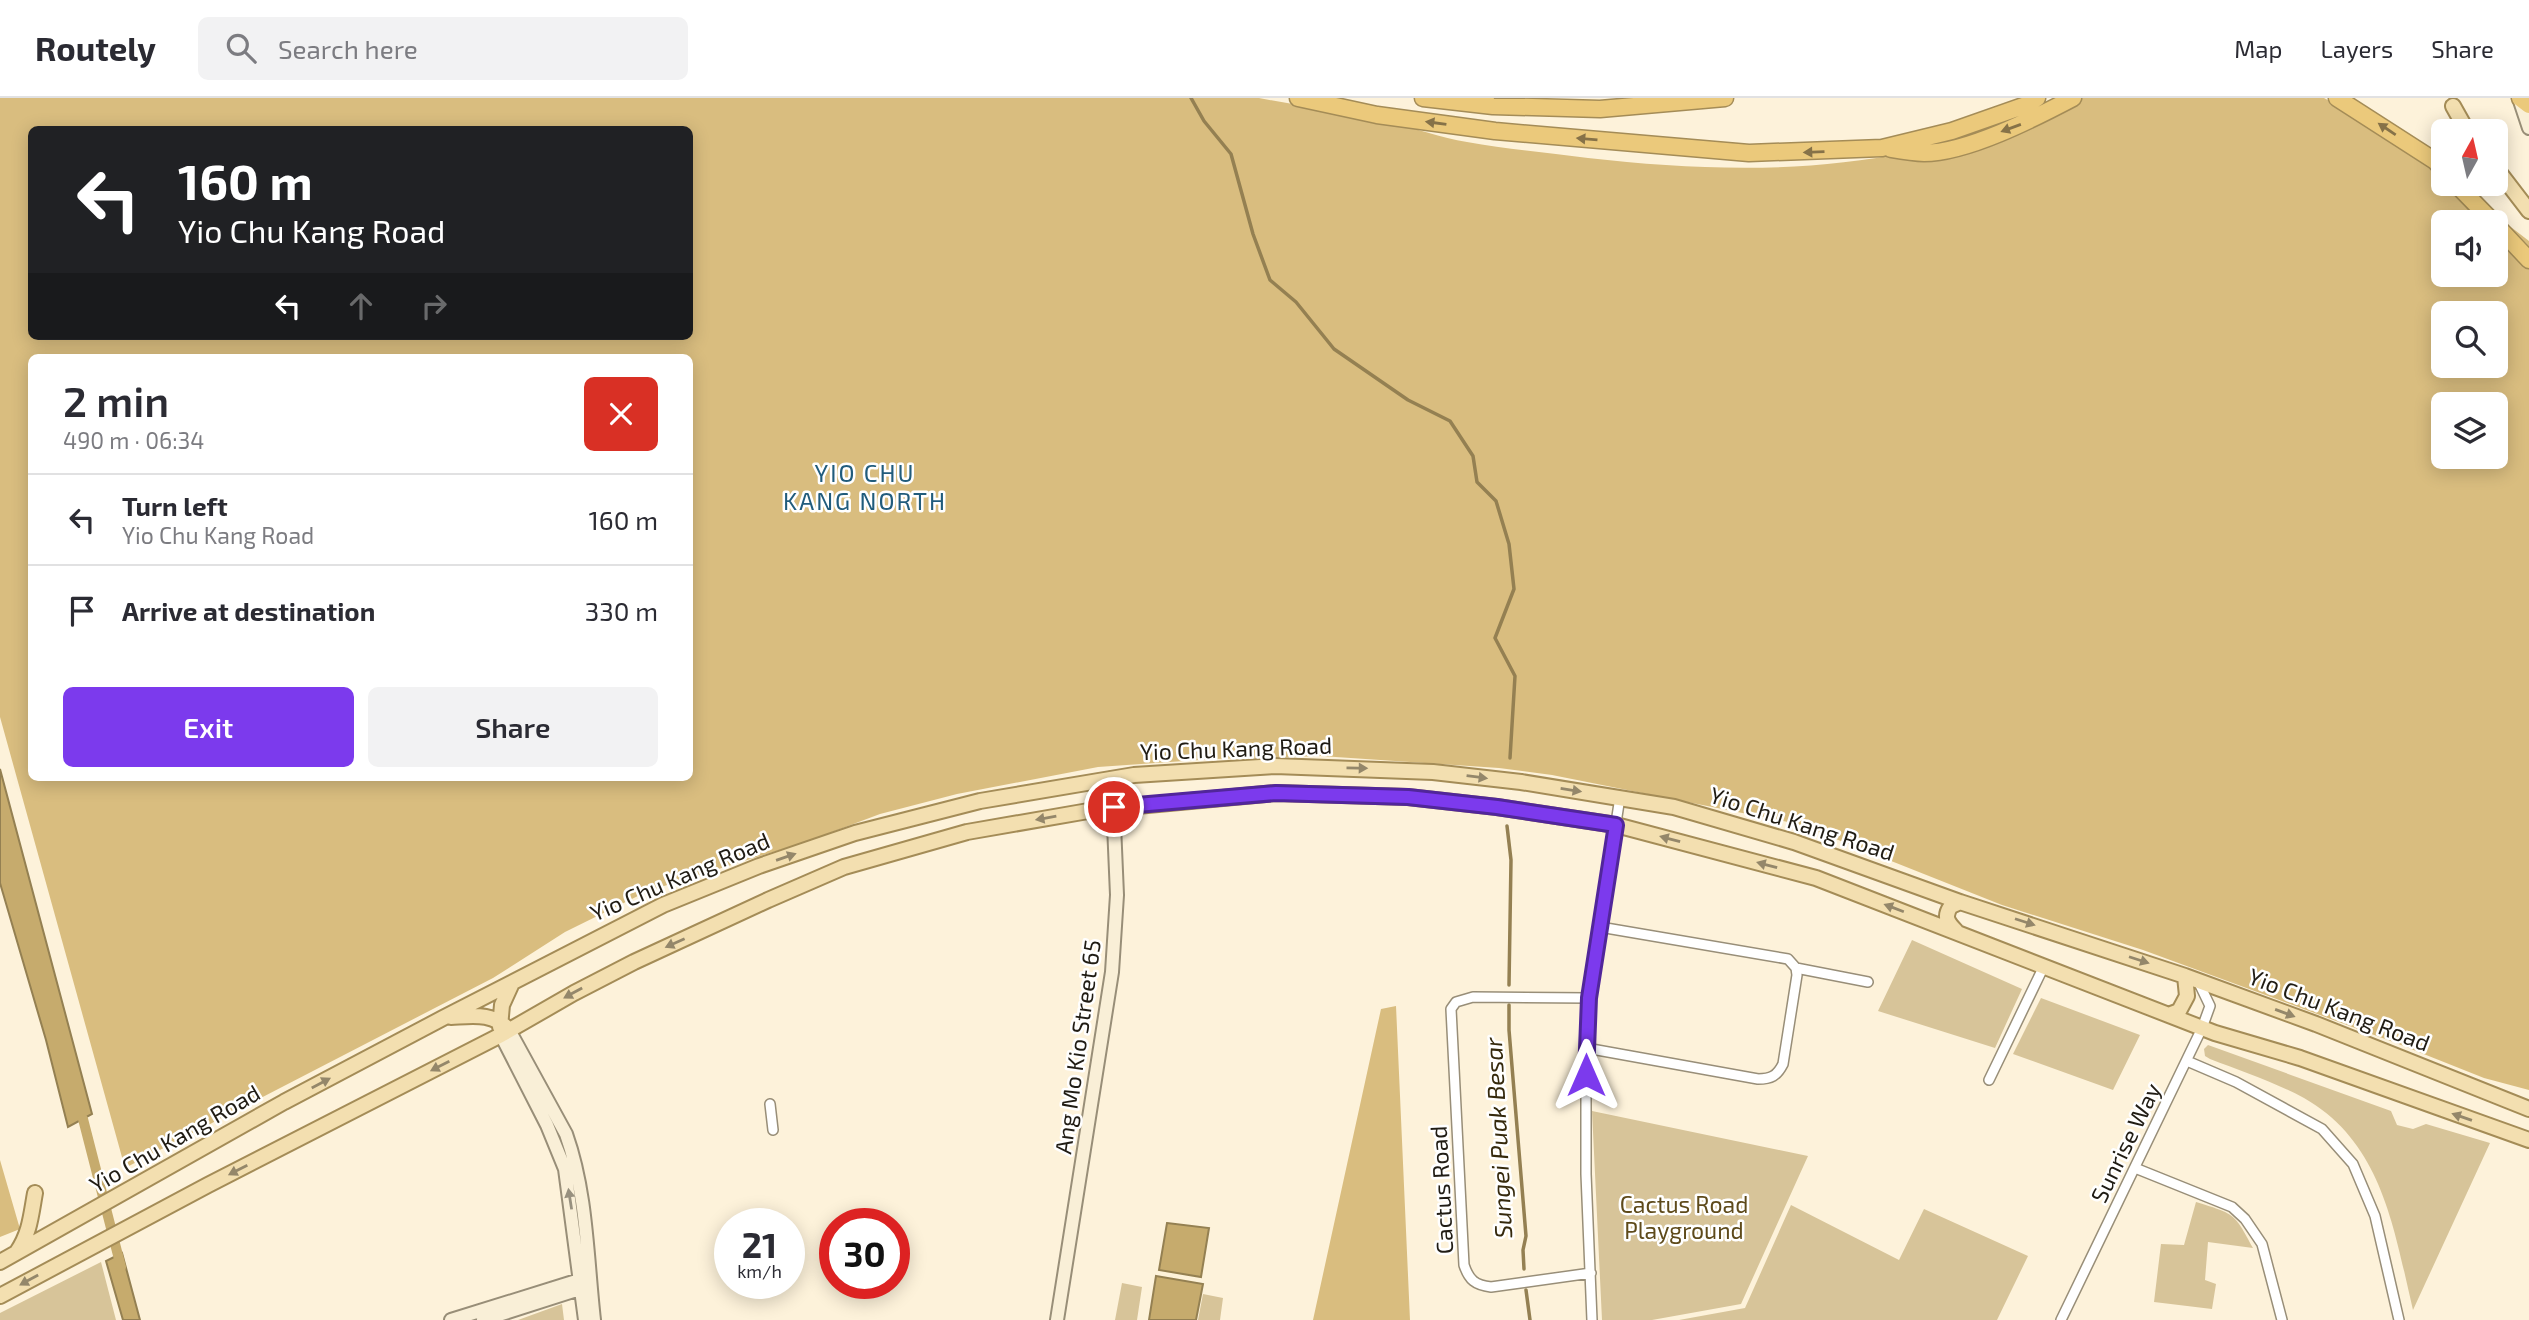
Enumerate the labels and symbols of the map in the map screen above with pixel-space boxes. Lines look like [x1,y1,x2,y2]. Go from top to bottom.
one-way arrow [1425,117,1447,128]
north arrow [2431,119,2508,196]
one-way arrow [2001,122,2022,133]
one-way arrow [2377,123,2396,136]
one-way arrow [1576,133,1598,144]
one-way arrow [1802,146,1824,157]
district label: YIO CHU KANG NORTH [783,458,947,515]
street label: Yio Chu Kang Road [1139,731,1333,765]
one-way arrow [1347,762,1369,774]
one-way arrow [1466,772,1488,783]
pin [1084,777,1144,837]
street label: Yio Chu Kang Road [1707,780,1898,866]
one-way arrow [1560,785,1582,796]
one-way arrow [1035,813,1057,824]
street label: Yio Chu Kang Road [586,826,774,927]
one-way arrow [1660,834,1681,844]
one-way arrow [776,851,797,861]
one-way arrow [1756,859,1778,870]
one-way arrow [1883,902,1904,913]
one-way arrow [2015,918,2036,928]
one-way arrow [665,937,685,949]
street label: Ang Mo Kio Street 65 [1048,938,1106,1156]
one-way arrow [2129,955,2150,966]
street label: Yio Chu Kang Road [2245,962,2434,1057]
one-way arrow [563,987,583,999]
one-way arrow [2275,1008,2296,1019]
water label: Sungei Puak Besar [1478,1036,1517,1239]
position arrow [1549,1038,1623,1112]
one-way arrow [431,1060,450,1072]
one-way arrow [311,1077,331,1089]
street label: Yio Chu Kang Road [84,1078,265,1198]
street label: Sunrise Way [2084,1078,2166,1207]
one-way arrow [2452,1111,2473,1122]
street label: Cactus Road [1424,1125,1458,1255]
one-way arrow [228,1164,248,1175]
one-way arrow [564,1188,575,1210]
park label: Cactus Road Playground [1620,1190,1748,1244]
speed limit sign: 30 [819,1208,910,1299]
one-way arrow [20,1274,39,1286]

